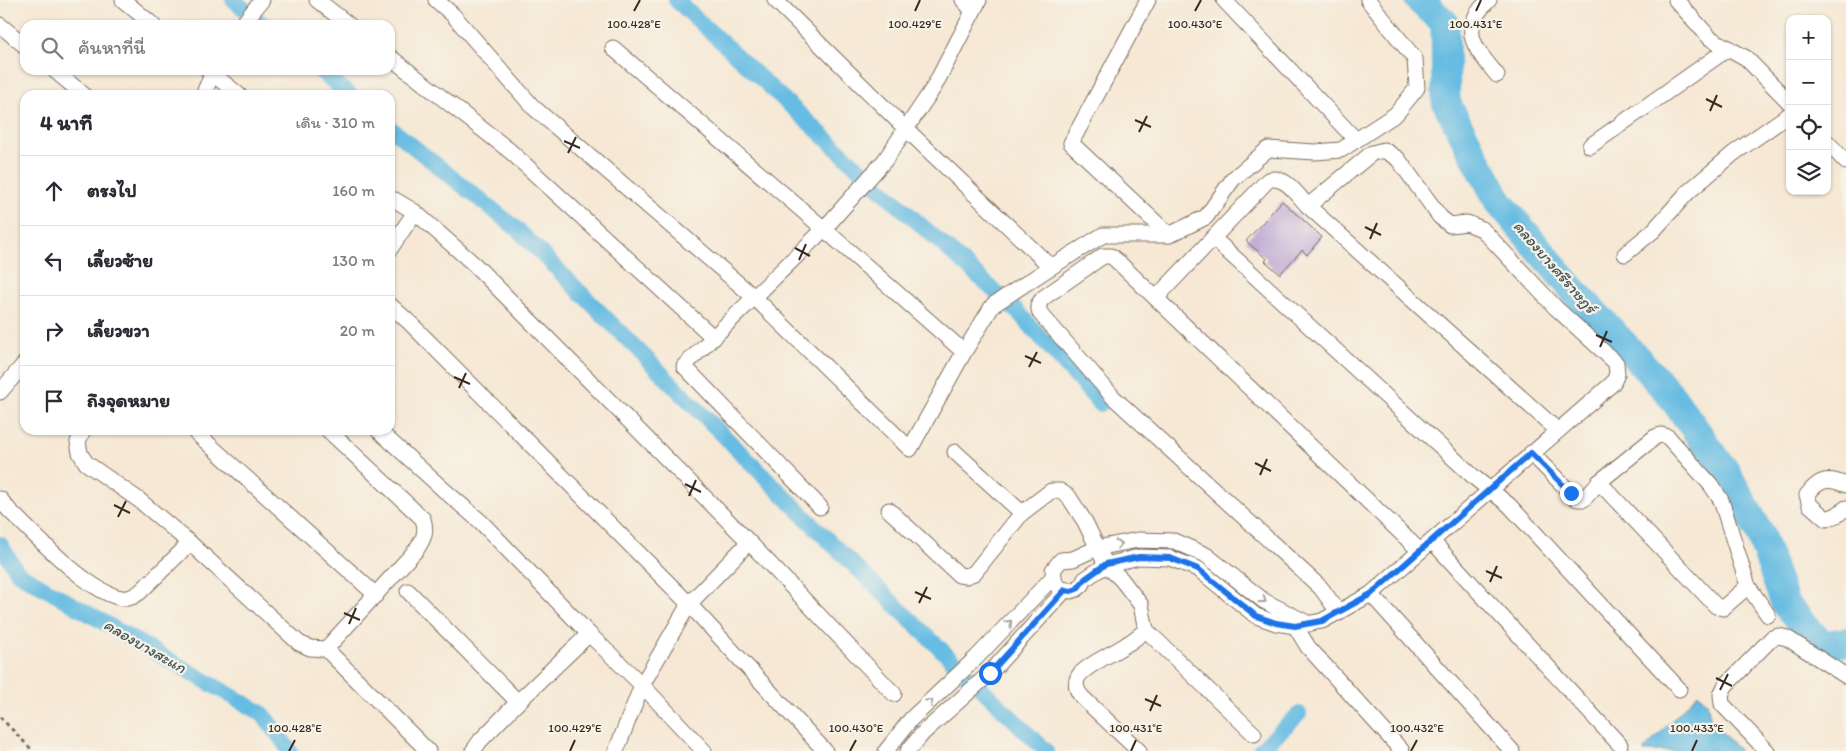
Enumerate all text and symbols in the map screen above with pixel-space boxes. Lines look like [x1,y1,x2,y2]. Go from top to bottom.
map controls [1786,15,1831,195]
button: + [1786,15,1831,60]
text: 100.428°E [607,17,661,31]
text: 100.429°E [888,17,942,31]
text: 100.430°E [1168,17,1223,31]
text: 100.431°E [1450,17,1503,31]
search box [20,20,395,75]
icon: search [38,34,66,62]
text: ค้นหาที่นี่ [78,36,146,59]
button: − [1786,60,1831,105]
button: locate [1786,105,1831,150]
text: 4 นาที [40,110,92,135]
text: เดิน · 310 m [295,113,375,132]
button: layers [1786,150,1831,195]
icon: ahead [40,177,68,205]
text: ตรงไป [87,179,137,202]
text: 160 m [332,181,375,200]
water label: คลองบางศรีราษฎร์ [1510,217,1602,319]
icon: left [40,247,68,275]
text: เลี้ยวซ้าย [87,249,153,272]
text: 130 m [332,251,375,270]
icon: right [40,317,68,345]
text: เลี้ยวขวา [87,319,150,342]
text: 20 m [340,321,375,340]
icon: arrive [40,387,68,415]
text: ถึงจุดหมาย [87,389,170,412]
route end [1560,482,1583,505]
one-way arrow [1115,539,1124,550]
one-way arrow [1258,593,1267,603]
water label: คลองบางสะแก [100,615,190,678]
one-way arrow [1003,619,1012,628]
route start [979,662,1002,685]
one-way arrow [924,699,933,708]
text: 100.428°E [268,721,322,735]
text: 100.429°E [548,721,602,735]
text: 100.430°E [829,721,884,735]
text: 100.431°E [1110,721,1163,735]
text: 100.432°E [1390,721,1444,735]
text: 100.433°E [1670,721,1724,735]

